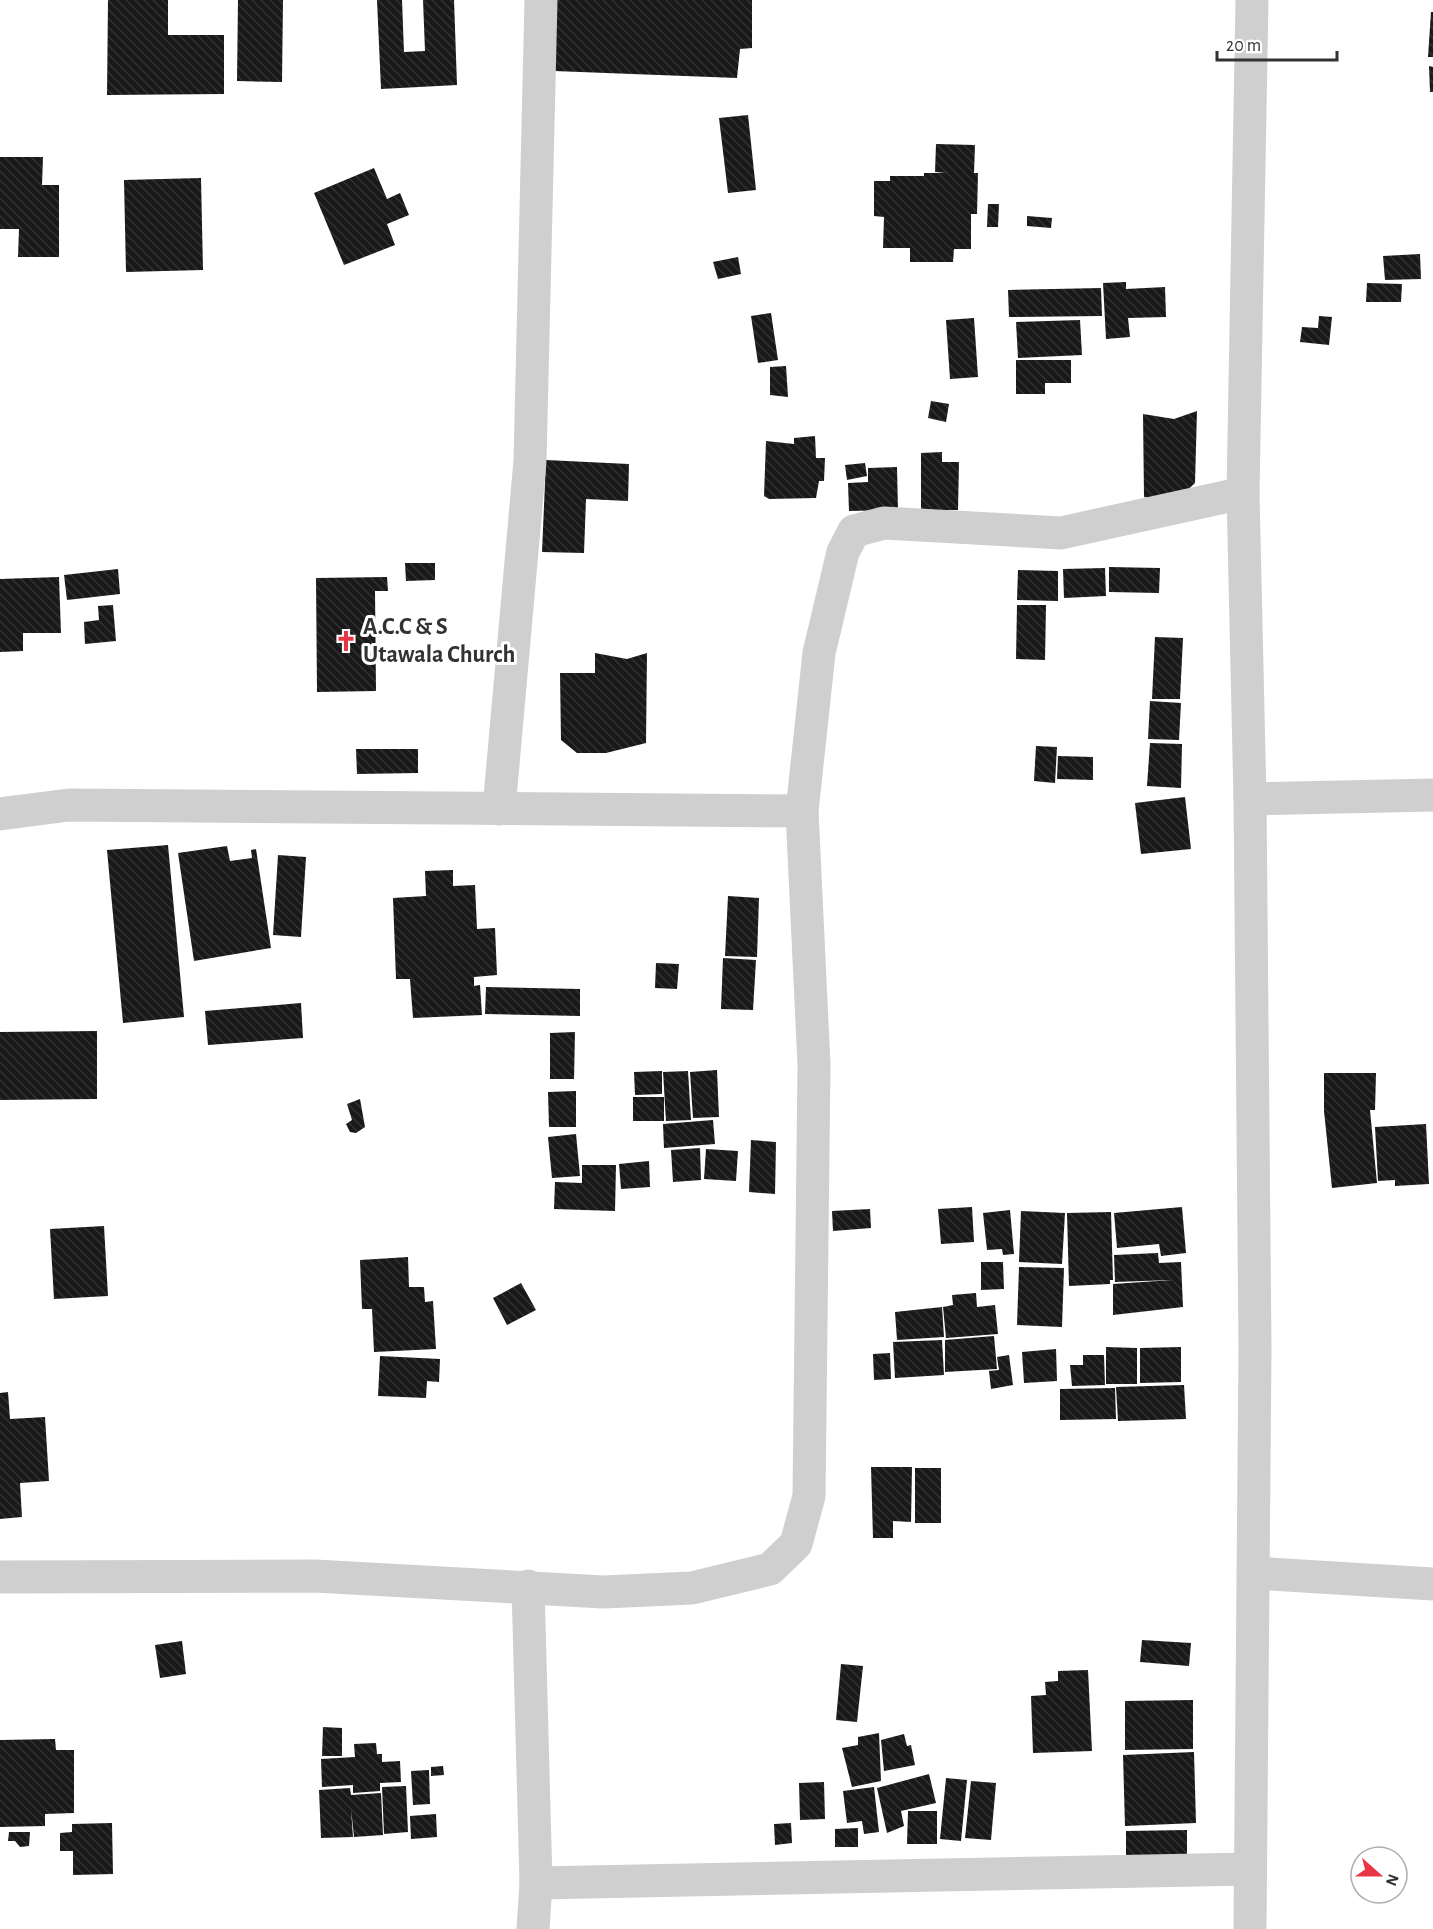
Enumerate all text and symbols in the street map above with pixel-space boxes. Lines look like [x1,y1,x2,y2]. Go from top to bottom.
scale bar [1217,24,1337,62]
text: 20 m [1226,37,1261,55]
place label: A.C.C & S Utawala Church [363,615,515,667]
church icon: A.C.C & S Utawala Church [334,629,358,653]
north arrow [1349,1845,1409,1905]
text: N [1383,1872,1402,1888]

